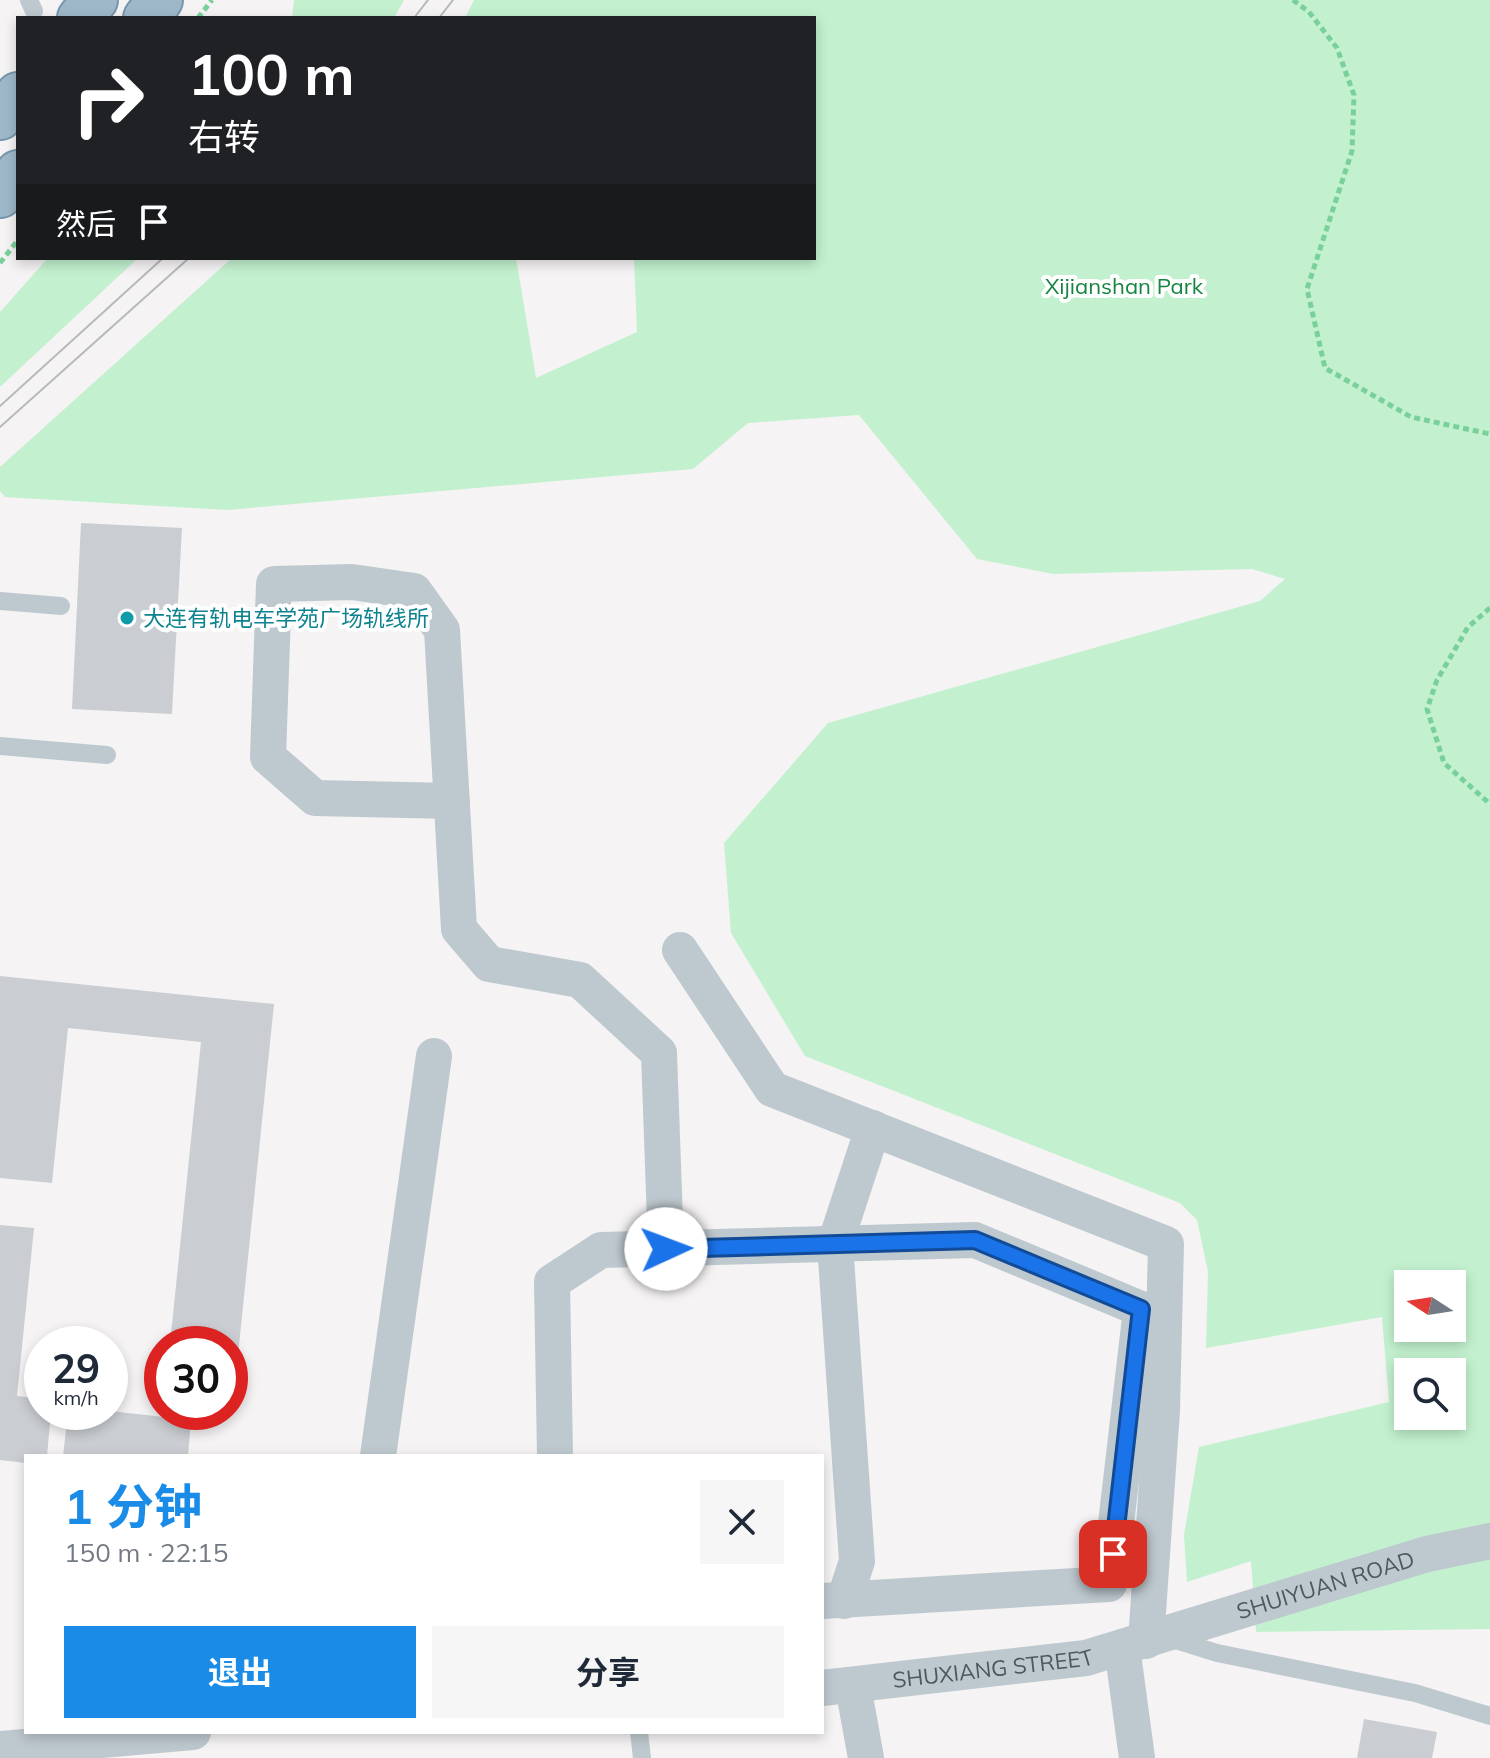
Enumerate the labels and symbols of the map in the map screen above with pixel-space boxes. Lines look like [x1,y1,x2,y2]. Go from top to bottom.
park label: Xijianshan Park [1045,272,1204,300]
place label: 大连有轨电车学苑广场轨线所 [143,604,429,632]
marker: 大连有轨电车学苑广场轨线所 [118,609,136,627]
position arrow [624,1207,708,1291]
north arrow [1394,1270,1466,1342]
speed limit sign: 30 [144,1326,248,1430]
pin [1079,1520,1147,1588]
street label: SHUIYUAN ROAD [1233,1545,1418,1625]
street label: SHUXIANG STREET [891,1643,1097,1694]

